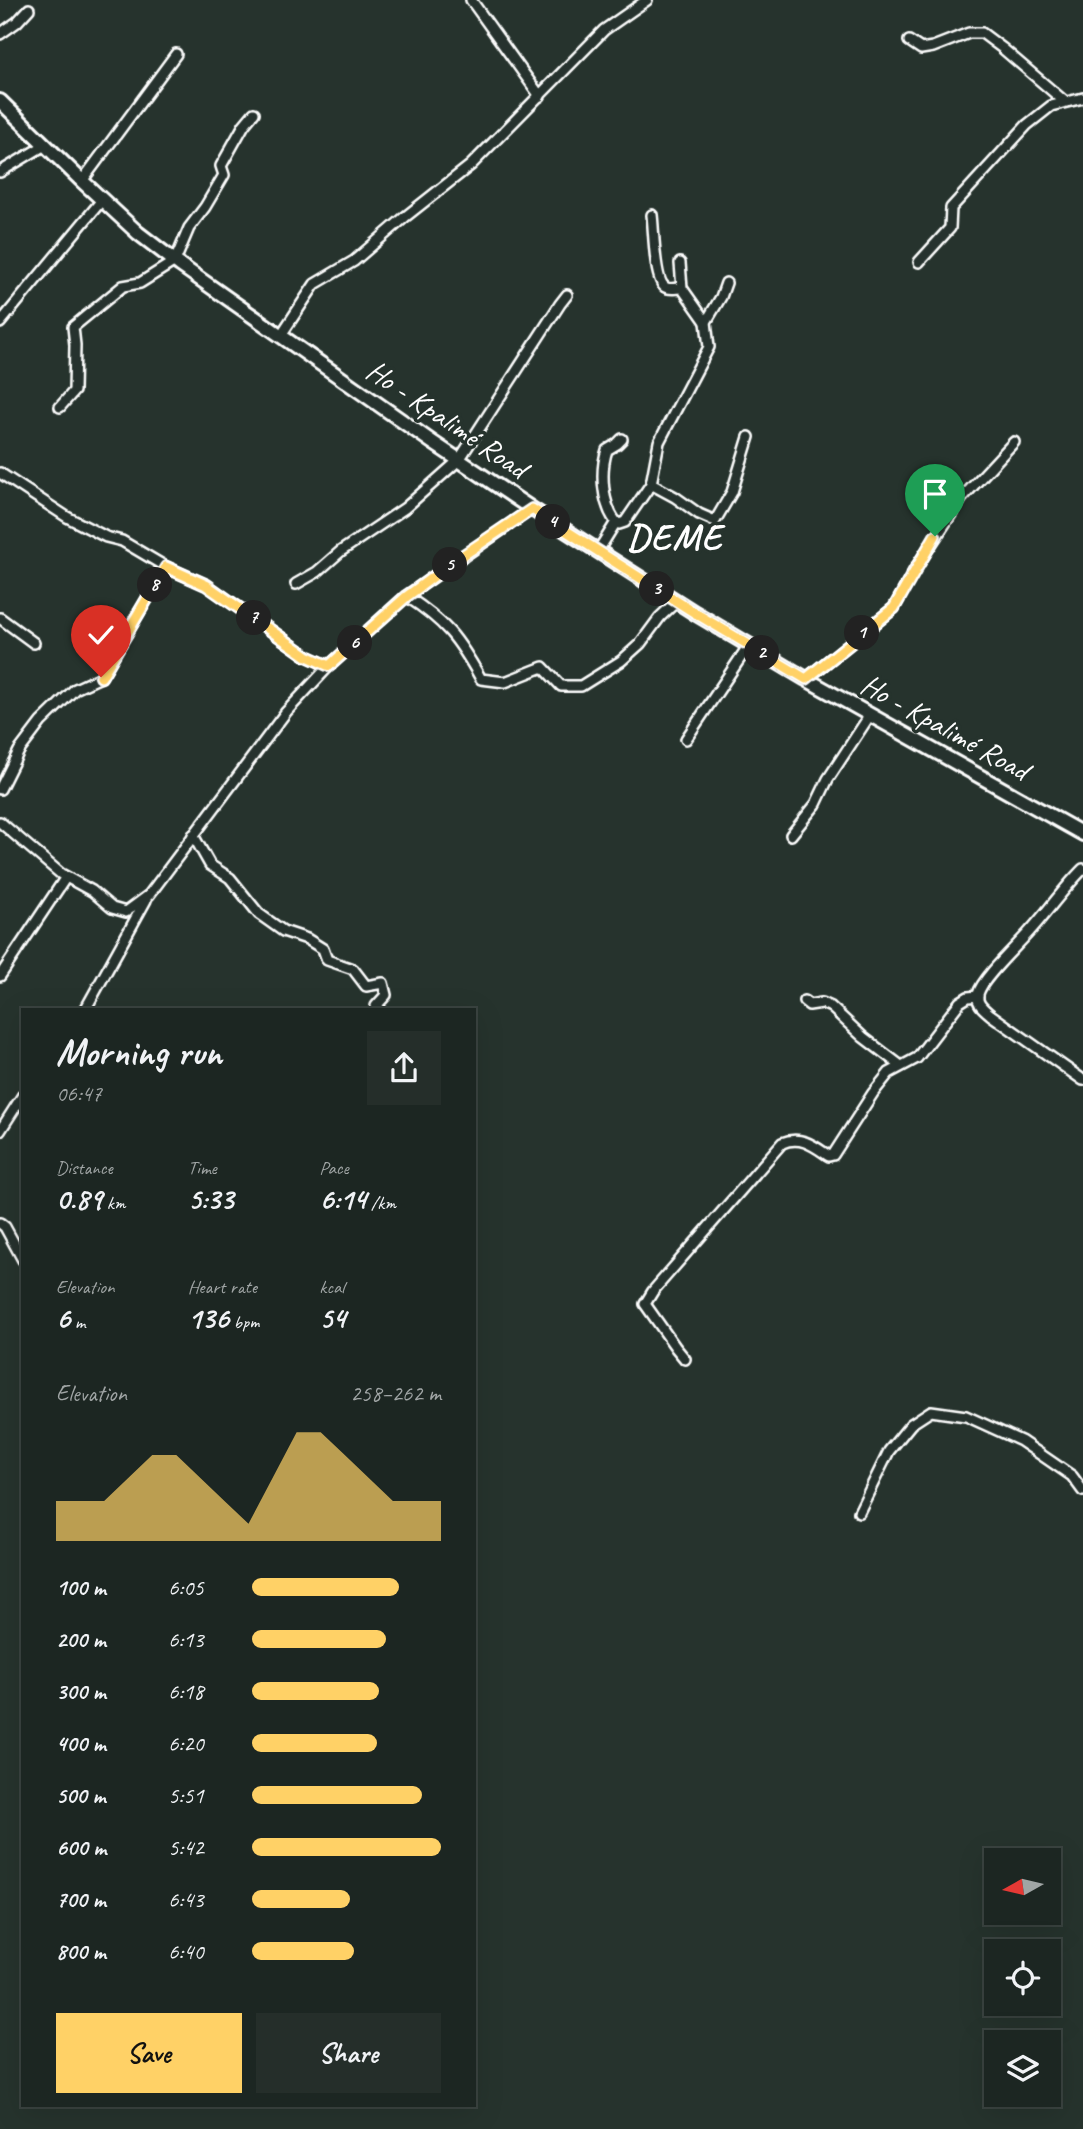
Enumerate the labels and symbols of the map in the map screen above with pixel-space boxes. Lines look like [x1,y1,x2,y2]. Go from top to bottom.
street label: Ho - Kpalimé Road [359,351,538,489]
pin [905,464,965,536]
pin: 4 [536,504,570,540]
district label: DEME [627,513,726,560]
pin: 5 [433,548,468,582]
pin: 8 [138,568,172,602]
pin: 3 [640,572,674,606]
pin: 7 [236,600,272,636]
pin [71,605,131,677]
pin: 1 [844,616,880,650]
pin: 6 [338,626,372,660]
pin: 2 [744,636,780,670]
street label: Ho - Kpalimé Road [854,665,1039,791]
north arrow [984,1848,1060,1925]

